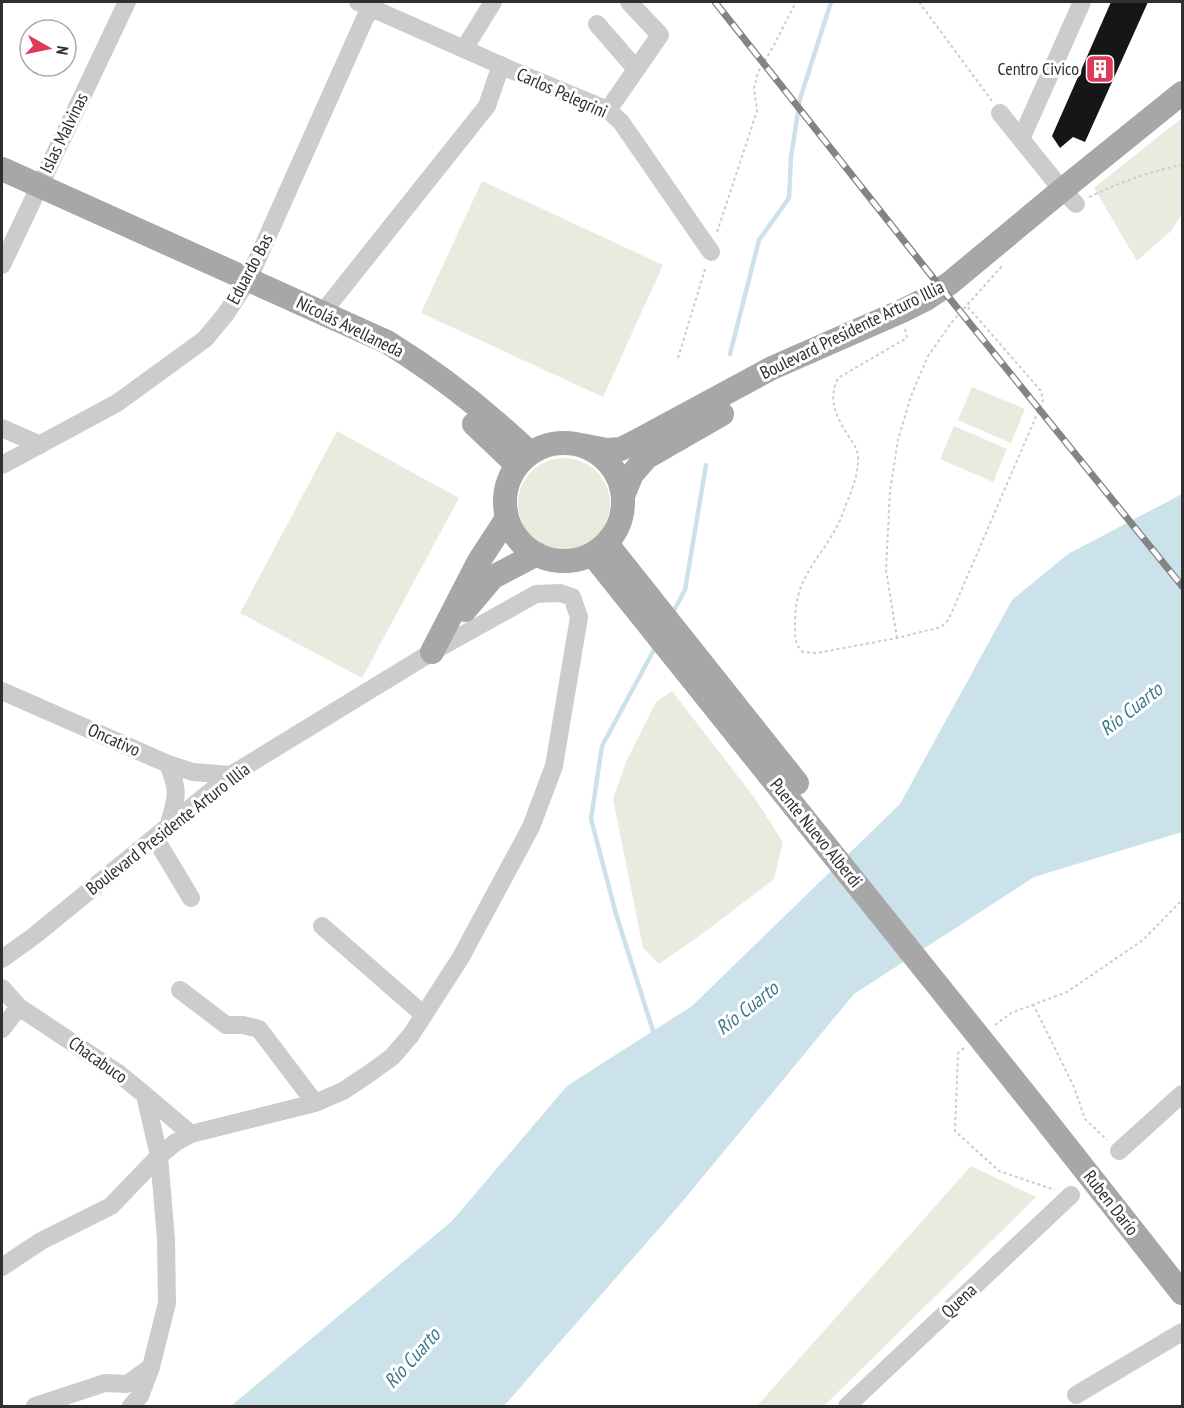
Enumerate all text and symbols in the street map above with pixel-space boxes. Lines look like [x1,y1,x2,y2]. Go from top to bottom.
north arrow [18,18,78,78]
text: N [52,45,73,56]
building icon: Centro Civico [1084,53,1116,85]
place label: Centro Civico [998,57,1079,80]
street label: Carlos Pelegrini [513,62,611,123]
street label: Islas Malvinas [34,89,93,177]
street label: Eduardo Bas [221,230,278,308]
street label: Boulevard Presidente Arturo Illia [756,275,947,384]
street label: Nicolás Avellaneda [293,291,408,362]
water label: Río Cuarto [1094,676,1169,742]
street label: Oncativo [84,718,144,761]
street label: Boulevard Presidente Arturo Illia [81,757,254,900]
street label: Puente Nuevo Alberdi [765,773,868,892]
water label: Río Cuarto [710,975,785,1041]
street label: Chacabuco [64,1031,132,1088]
street label: Ruben Darío [1079,1165,1144,1240]
street label: Quena [936,1279,981,1323]
water label: Río Cuarto [378,1321,447,1394]

